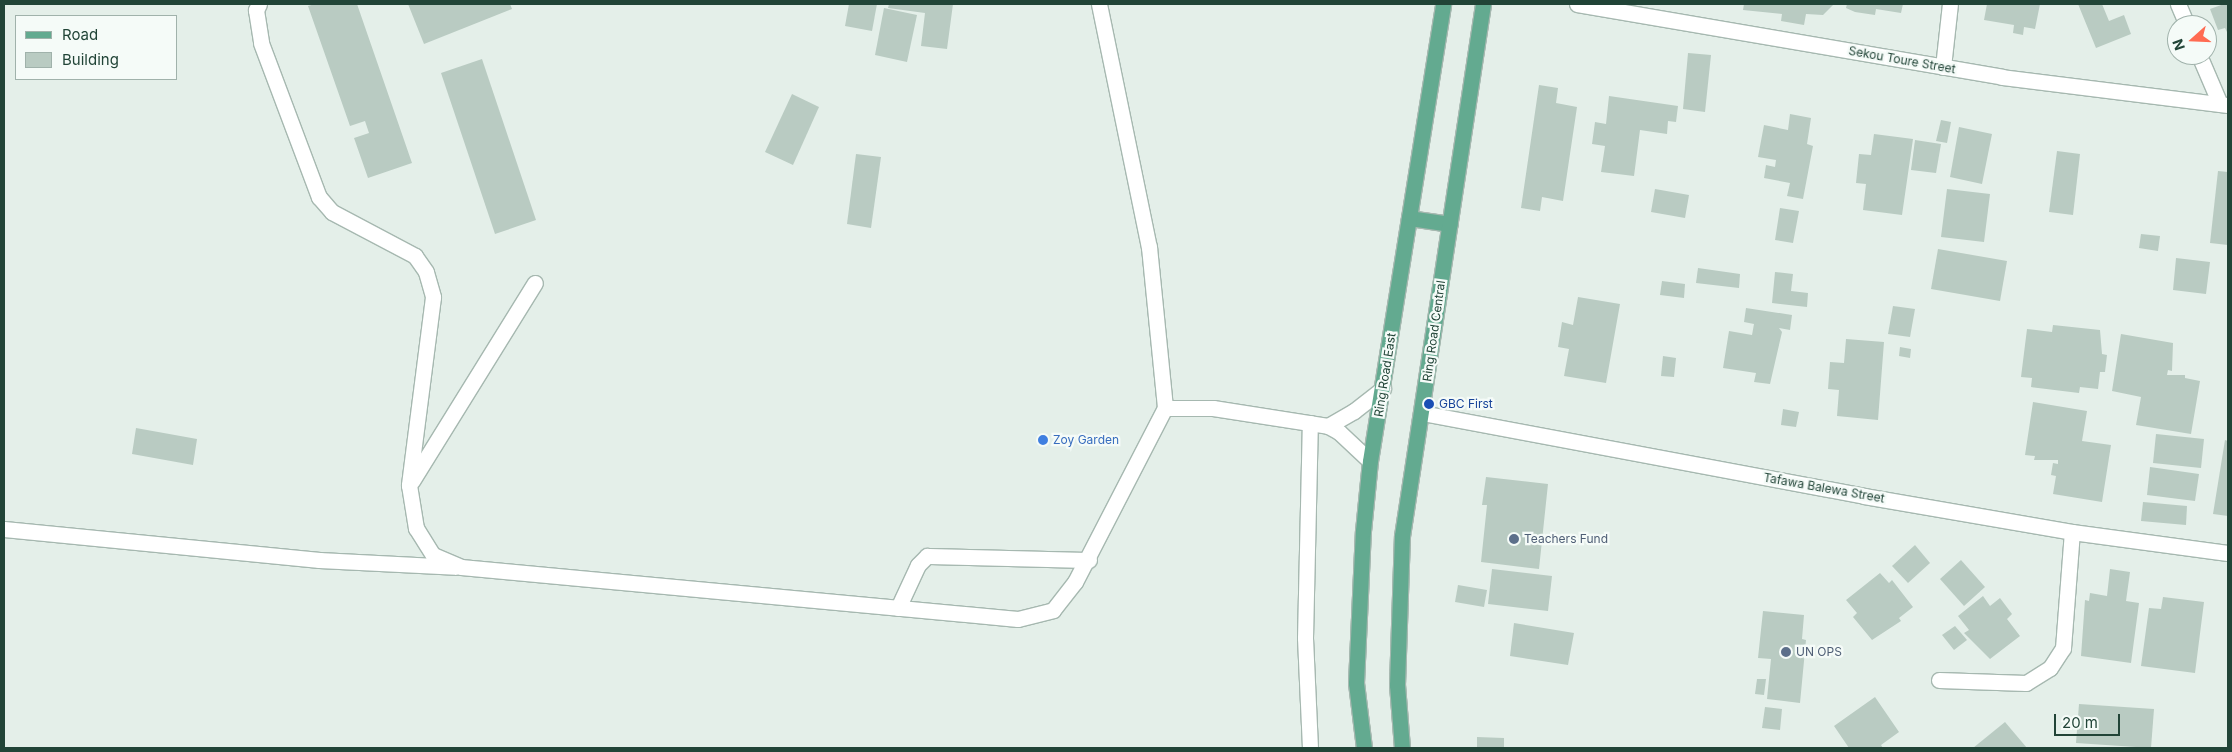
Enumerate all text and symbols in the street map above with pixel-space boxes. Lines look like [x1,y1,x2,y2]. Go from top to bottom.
legend [15,15,178,80]
north arrow [2167,15,2217,65]
text: Road [62,25,98,44]
text: N [2169,37,2188,53]
street label: Sekou Toure Street [1847,44,1957,76]
text: Building [62,50,119,69]
street label: Ring Road Central [1420,280,1448,382]
street label: Ring Road East [1371,332,1399,418]
place label: GBC First [1439,397,1493,411]
marker: GBC First [1423,398,1435,410]
place label: Zoy Garden [1053,433,1119,447]
marker: Zoy Garden [1037,434,1049,446]
street label: Tafawa Balewa Street [1762,470,1886,506]
place label: Teachers Fund [1524,532,1608,546]
marker: Teachers Fund [1508,533,1520,545]
place label: UN OPS [1796,645,1842,659]
marker: UN OPS [1780,646,1792,658]
scale bar [2057,704,2123,736]
text: 20 m [2062,713,2098,732]

